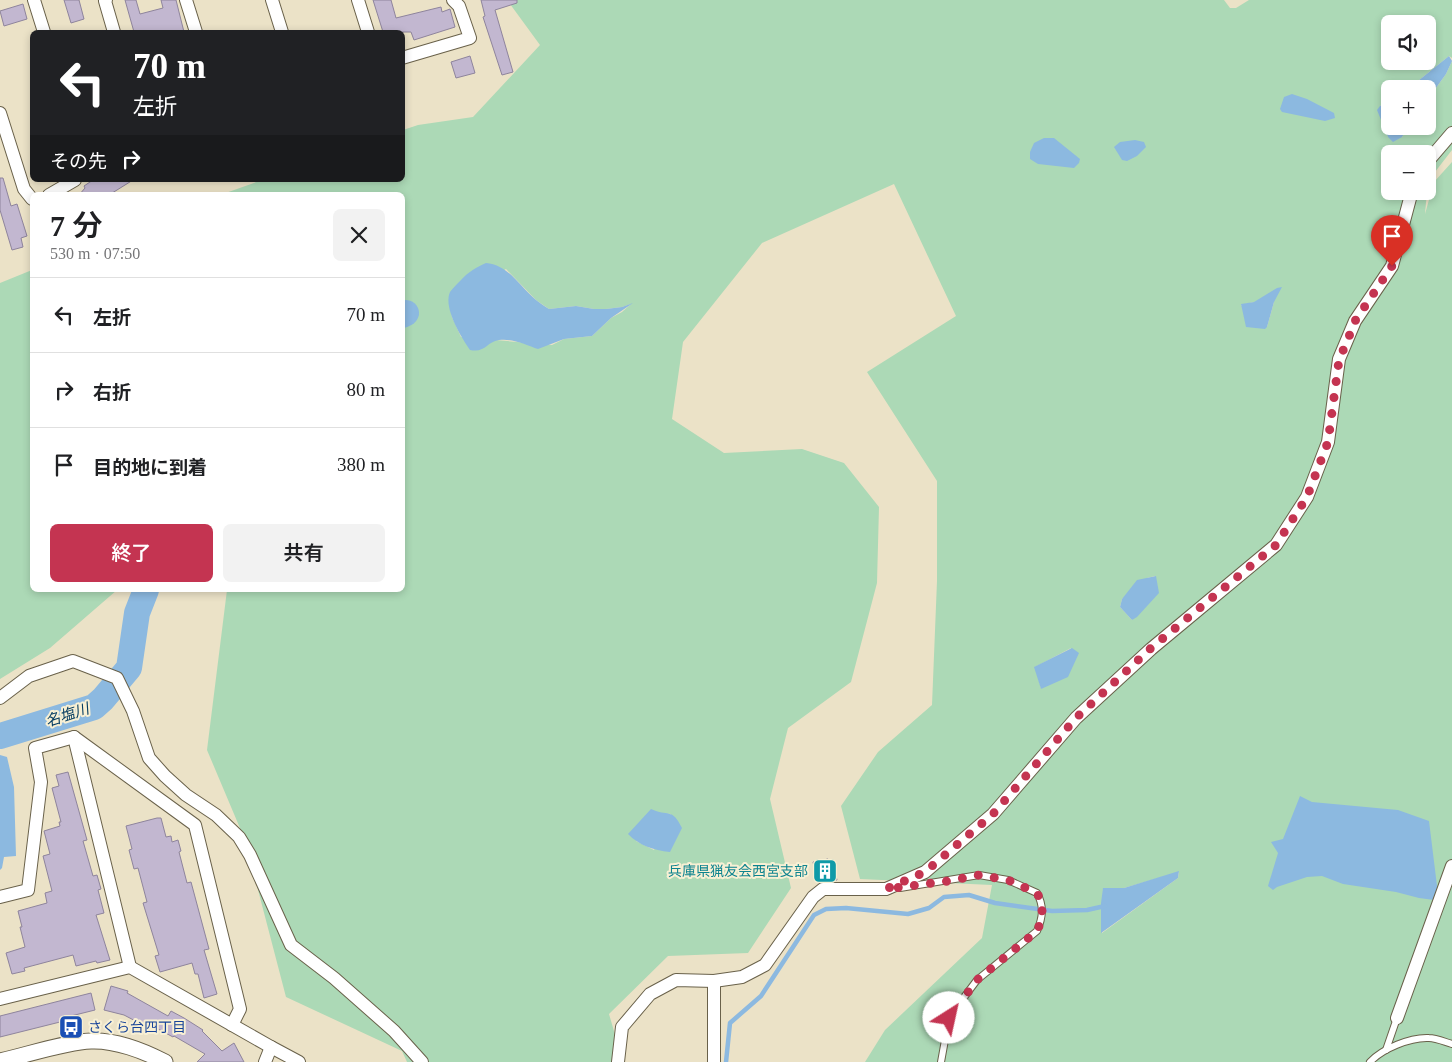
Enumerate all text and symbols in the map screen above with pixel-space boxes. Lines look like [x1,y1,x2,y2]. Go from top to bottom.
map controls [1381,15,1436,200]
button: sound [1381,15,1436,70]
text: 70 m [133,47,206,86]
icon: left [50,50,115,115]
button: + [1381,80,1436,135]
text: 左折 [133,94,177,119]
icon: right [117,145,145,173]
button: − [1381,145,1436,200]
text: その先 [50,151,107,172]
text: 7 分 [50,209,103,242]
button: close [333,209,385,261]
pin [1371,215,1413,266]
icon: arrive [1378,222,1406,250]
text: 530 m · 07:50 [50,245,140,262]
icon: left [50,301,78,329]
text: 70 m [346,304,385,325]
text: 左折 [93,307,131,328]
icon: right [50,376,78,404]
text: 80 m [346,379,385,400]
text: 右折 [93,382,131,403]
icon: arrive [50,451,78,479]
text: 380 m [337,454,385,475]
text: 目的地に到着 [93,457,207,478]
button: 終了 [50,524,213,582]
button: 共有 [223,524,385,582]
water label: 名塩川 [43,700,93,730]
building icon: 兵庫県猟友会西宮支部 [812,858,838,884]
place label: 兵庫県猟友会西宮支部 [668,864,808,879]
position arrow [922,991,974,1043]
bus stop icon: さくら台四丁目 [58,1014,84,1040]
place label: さくら台四丁目 [88,1019,186,1035]

